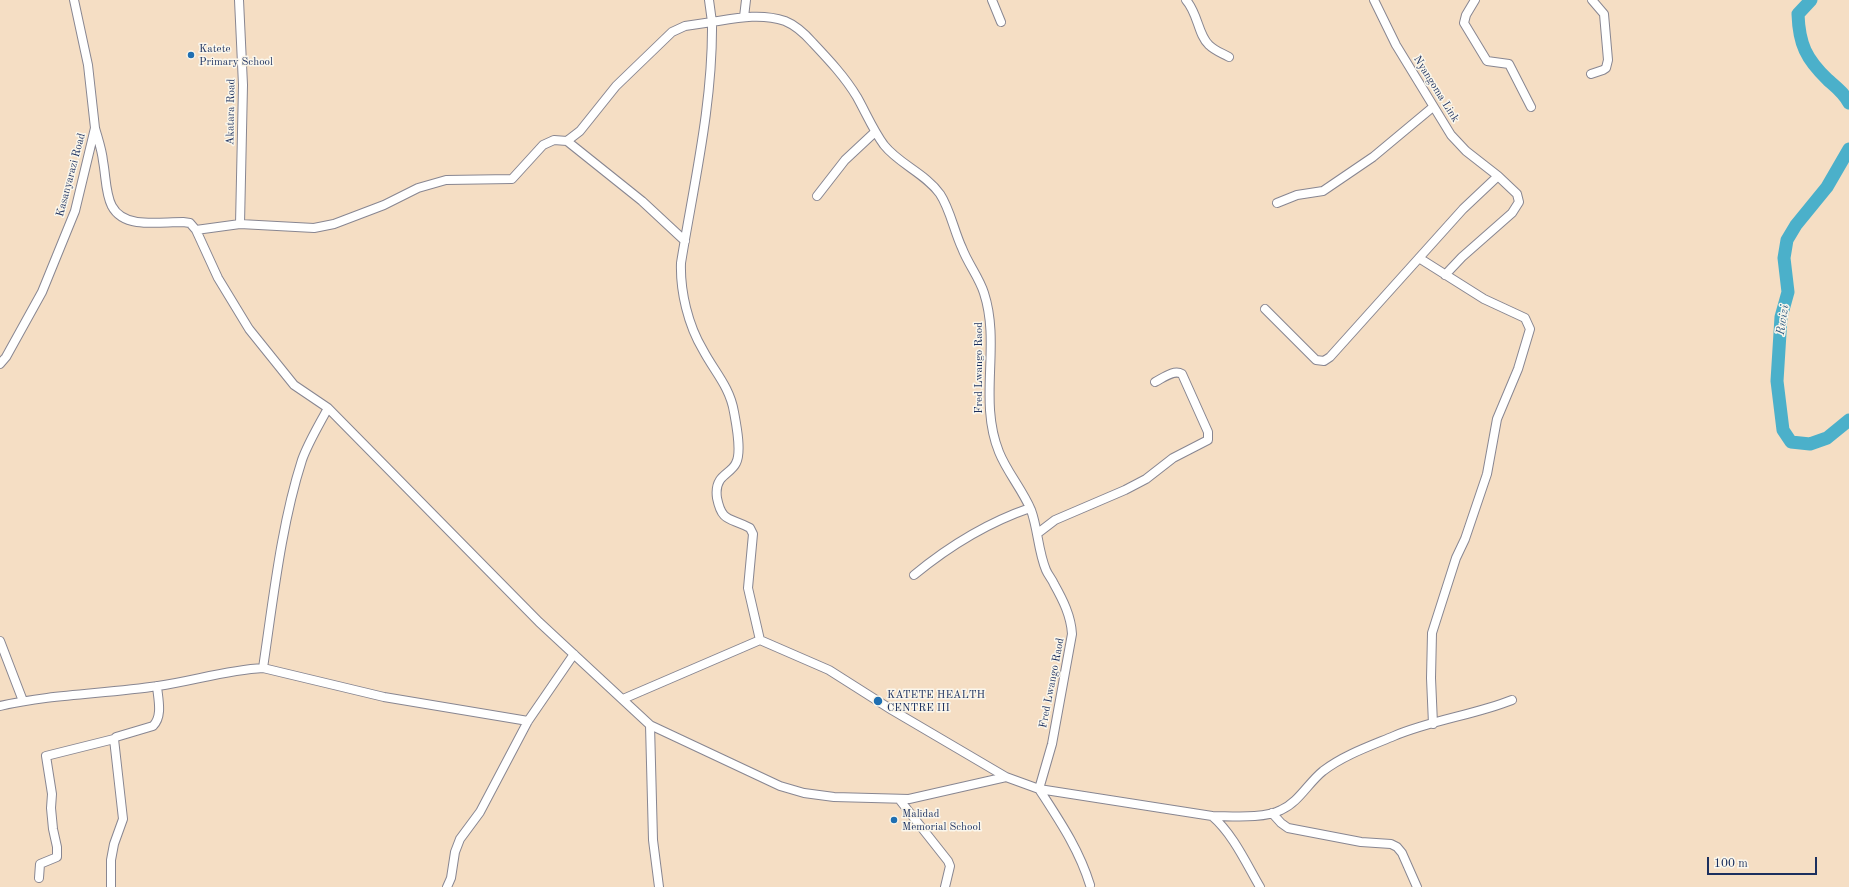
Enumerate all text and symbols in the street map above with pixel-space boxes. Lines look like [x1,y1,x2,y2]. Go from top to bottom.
place label: Katete Primary School [199,42,273,68]
marker: Katete Primary School [186,50,196,60]
street label: Nyangoma Link [1410,53,1462,125]
street label: Akatara Road [224,79,238,145]
street label: Kasanyarazi Road [53,132,89,218]
water label: Rwizi [1774,304,1792,336]
street label: Fred Lwango Raod [972,322,986,414]
street label: Fred Lwango Raod [1037,637,1067,729]
place label: KATETE HEALTH CENTRE III [887,688,985,714]
marker: KATETE HEALTH CENTRE III [872,695,884,707]
place label: Malidad Memorial School [902,807,981,833]
marker: Malidad Memorial School [889,815,899,825]
scale bar [1709,849,1819,875]
text: 100 m [1714,858,1748,870]

